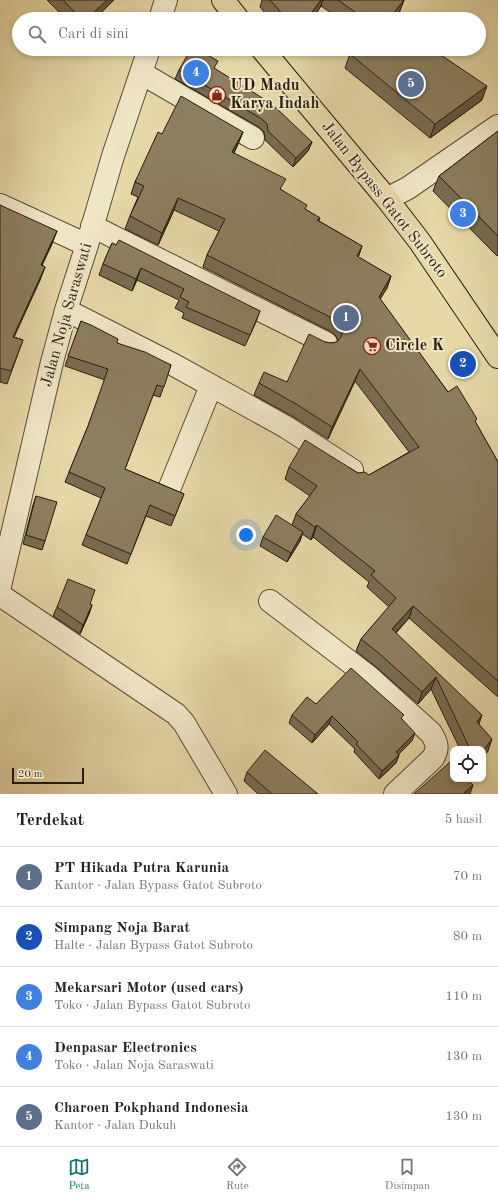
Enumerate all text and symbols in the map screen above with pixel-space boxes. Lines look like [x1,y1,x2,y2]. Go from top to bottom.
search box [12,12,486,56]
icon: search [26,23,48,45]
text: Cari di sini [58,27,129,42]
pin: 4 [183,58,209,88]
pin: 5 [398,69,424,99]
place label: UD Madu Karya Indah [230,78,319,112]
shop icon: UD Madu Karya Indah [207,85,227,105]
street label: Jalan Bypass Gatot Subroto [318,119,450,281]
pin: 3 [450,199,476,229]
street label: Jalan Noja Saraswati [39,241,95,389]
pin: 1 [333,303,359,333]
supermarket icon: Circle K [362,336,382,356]
place label: Circle K [385,338,444,354]
pin: 2 [450,349,476,379]
your location [236,525,256,545]
map controls [450,746,486,782]
button: locate [450,746,486,782]
scale bar [12,766,84,785]
text: 20 m [18,769,43,780]
text: Terdekat [16,812,84,829]
text: 5 hasil [445,813,482,826]
text: PT Hikada Putra Karunia [54,861,229,876]
text: 1 [25,870,33,883]
text: 70 m [453,870,482,883]
text: Kantor · Jalan Bypass Gatot Subroto [54,879,262,892]
text: Simpang Noja Barat [54,921,190,936]
text: 2 [25,930,33,943]
text: 80 m [453,930,482,943]
text: Halte · Jalan Bypass Gatot Subroto [54,939,253,952]
text: Mekarsari Motor (used cars) [54,981,244,996]
text: 3 [25,990,33,1003]
text: 110 m [445,990,482,1003]
text: Toko · Jalan Bypass Gatot Subroto [54,999,250,1012]
text: Denpasar Electronics [54,1041,197,1056]
text: 4 [25,1050,33,1063]
text: 130 m [445,1050,482,1063]
text: Toko · Jalan Noja Saraswati [54,1059,214,1072]
text: Charoen Pokphand Indonesia [54,1101,249,1116]
text: 5 [25,1110,33,1123]
text: 130 m [445,1110,482,1123]
text: Kantor · Jalan Dukuh [54,1119,176,1132]
tab: Peta [68,1156,90,1194]
tab: Rute [226,1156,249,1194]
tab: Disimpan [385,1156,430,1194]

